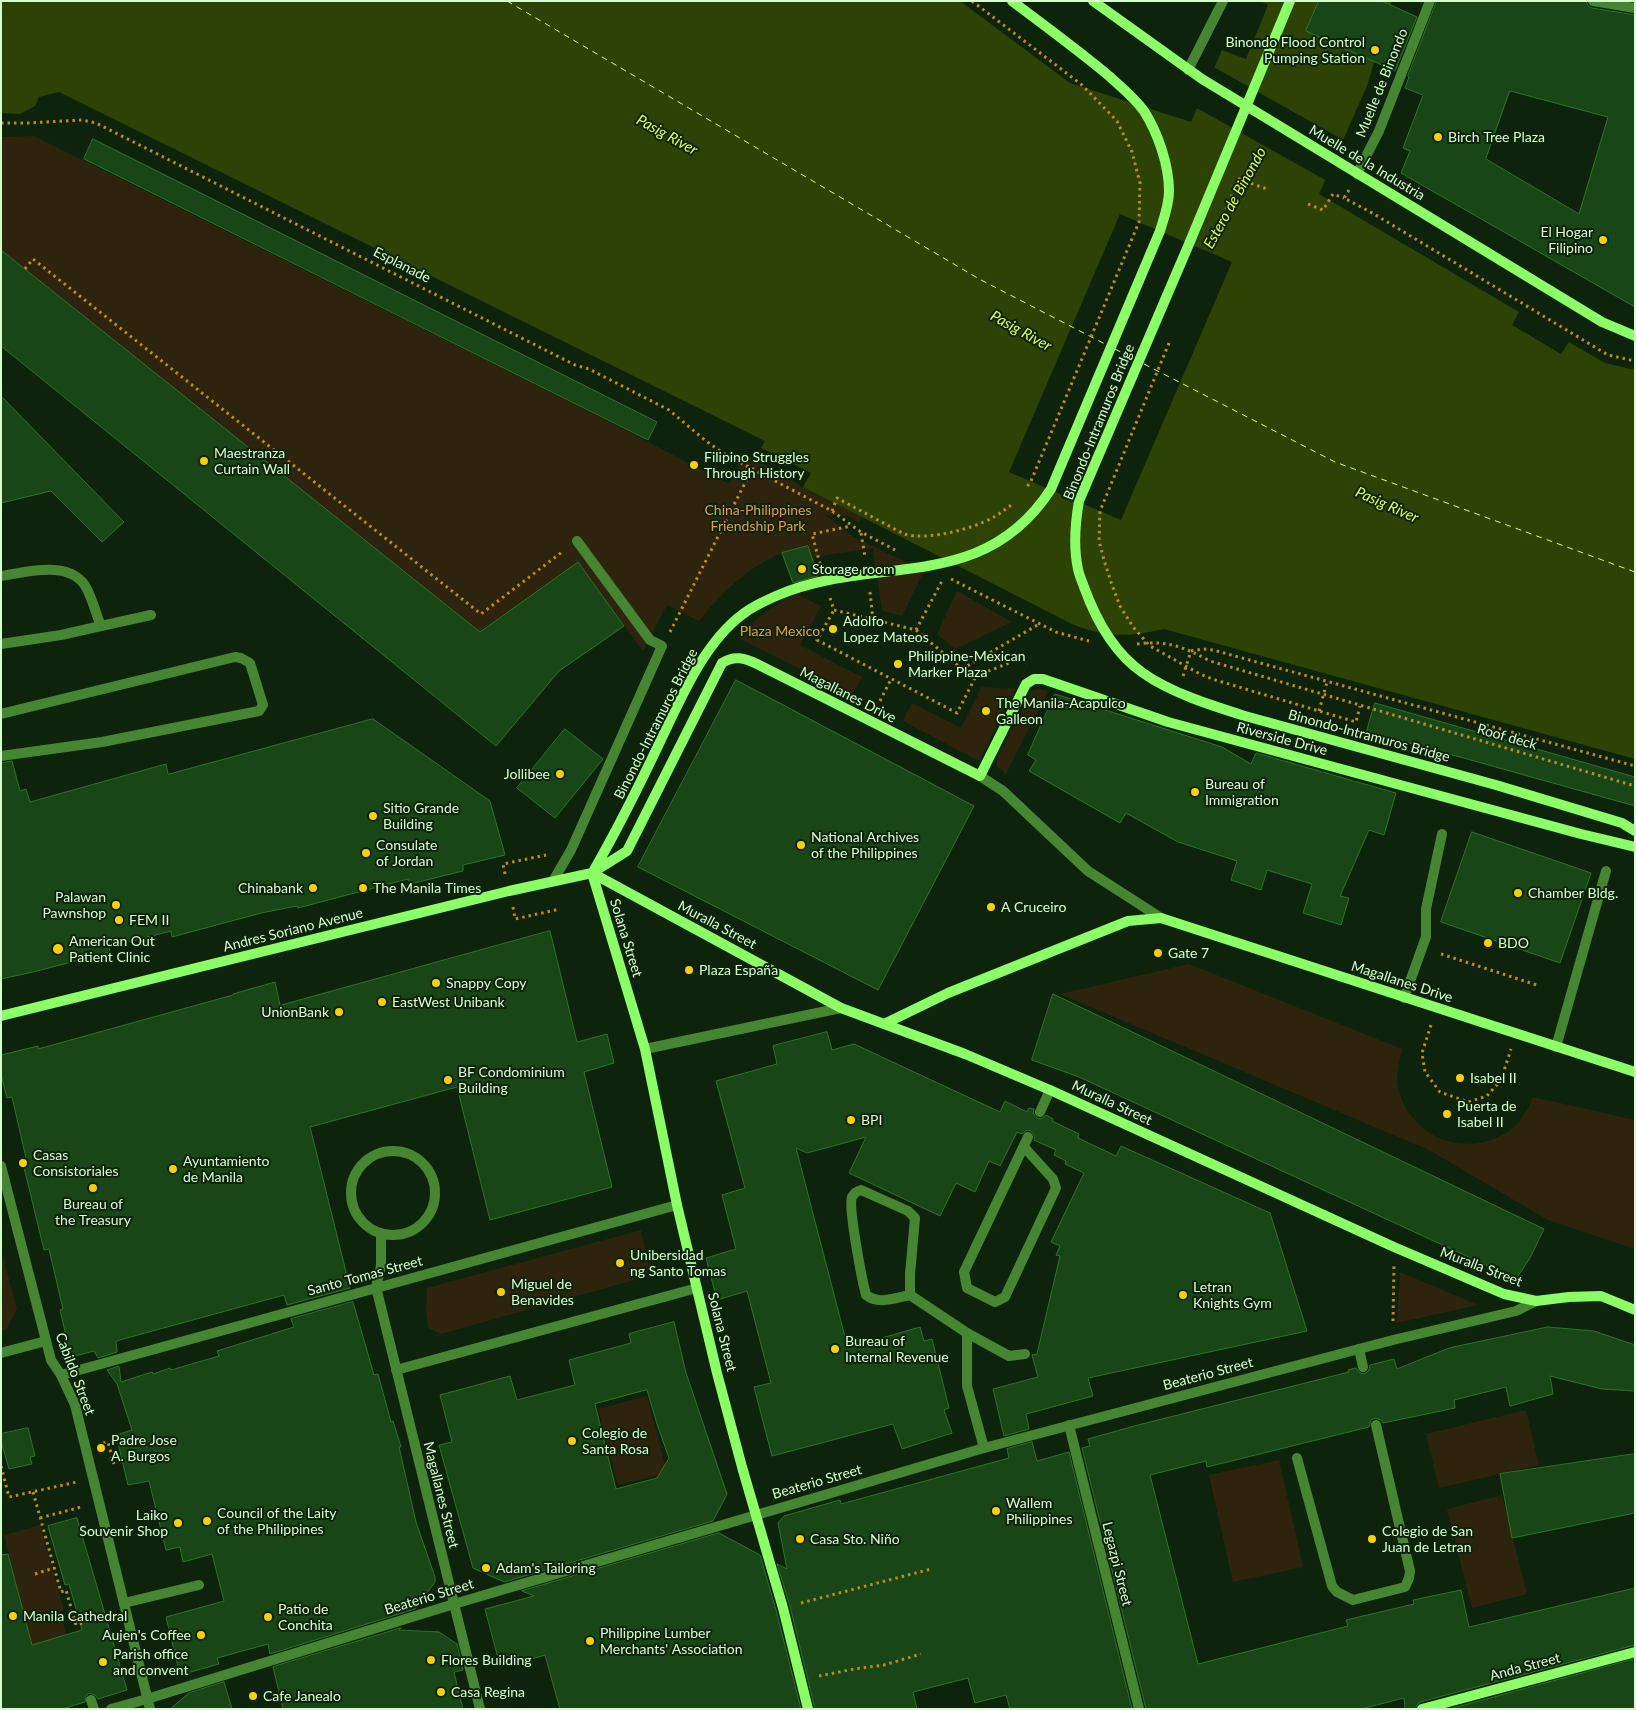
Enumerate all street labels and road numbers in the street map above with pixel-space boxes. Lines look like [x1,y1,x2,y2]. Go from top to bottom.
street label: Muelle de Binondo [1352,26,1412,140]
street label: Muelle de la Industria [1306,122,1428,204]
street label: Esplanade [371,243,433,287]
street label: Binondo-Intramuros Bridge [1060,342,1138,502]
street label: Binondo-Intramuros Bridge [611,646,701,802]
street label: Magallanes Drive [797,664,899,726]
street label: Binondo-Intramuros Bridge [1286,706,1452,766]
street label: Riverside Drive [1235,719,1329,759]
street label: Roof deck [1475,720,1539,754]
street label: Solana Street [606,897,646,979]
street label: Muralla Street [675,897,759,953]
street label: Andres Soriano Avenue [221,904,365,956]
street label: Magallanes Drive [1349,958,1455,1006]
street label: Muralla Street [1069,1077,1155,1129]
street label: Muralla Street [1438,1244,1524,1290]
street label: Santo Tomas Street [306,1253,424,1299]
street label: Solana Street [704,1291,740,1373]
street label: Cabildo Street [52,1330,98,1418]
street label: Beaterio Street [1161,1354,1255,1394]
street label: Magallanes Street [420,1440,462,1550]
street label: Beaterio Street [770,1461,864,1503]
street label: Legazpi Street [1098,1520,1136,1608]
street label: Beaterio Street [382,1575,476,1619]
street label: Anda Street [1488,1650,1562,1684]

